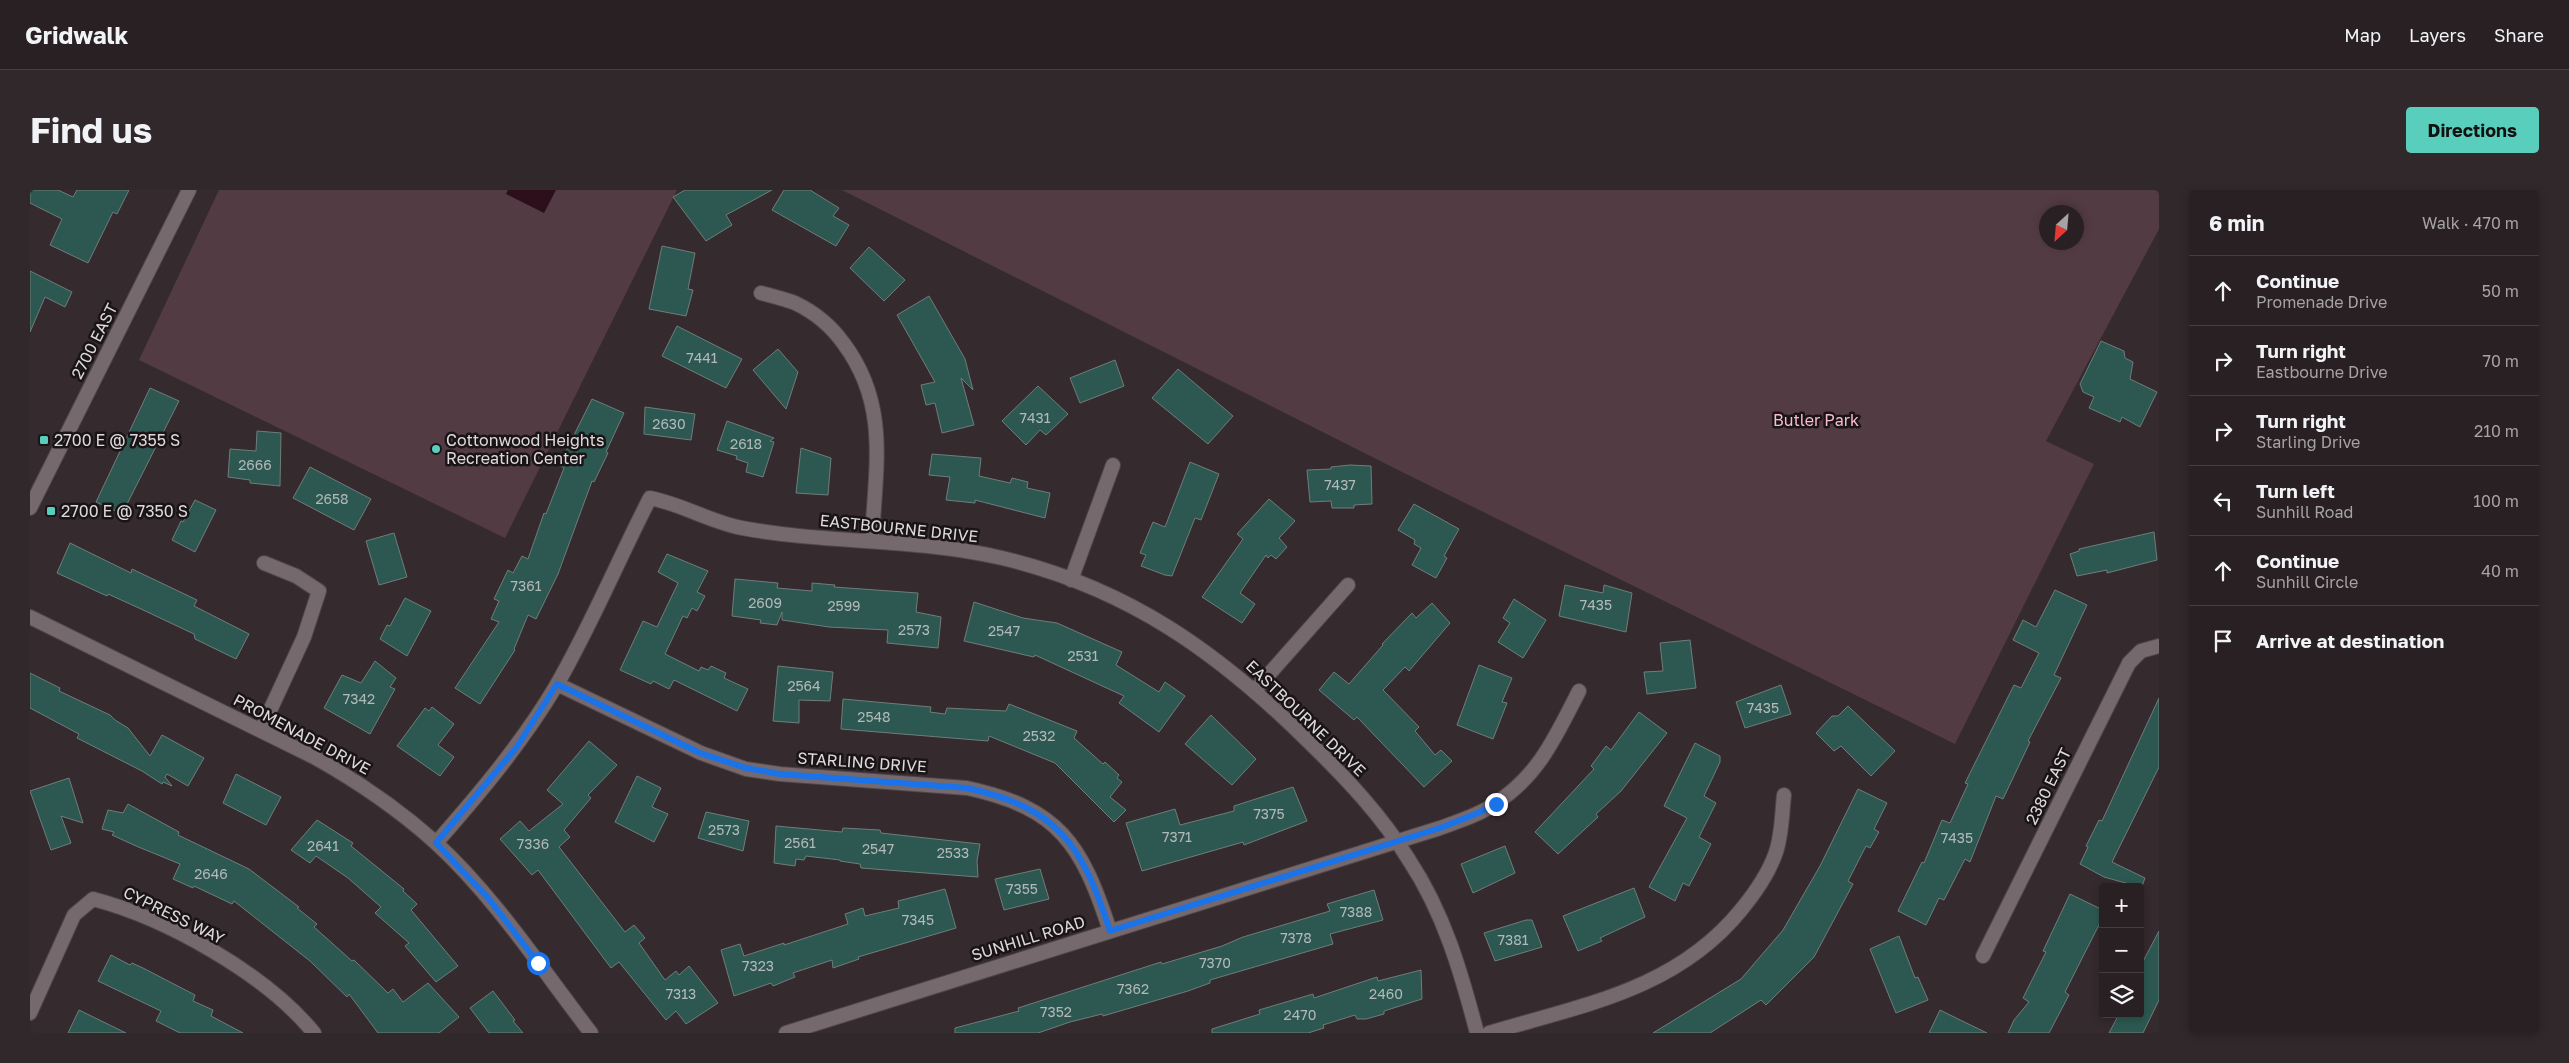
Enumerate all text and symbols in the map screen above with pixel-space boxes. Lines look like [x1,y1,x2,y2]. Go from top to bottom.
text: Gridwalk [25,20,129,49]
text: Map [2344,24,2381,46]
text: Layers [2409,24,2466,46]
text: Share [2494,24,2544,46]
button: Directions [2406,107,2539,153]
text: Find us [30,109,152,151]
north arrow [2039,205,2084,250]
text: 6 min [2209,210,2264,236]
text: Walk · 470 m [2422,213,2519,233]
text: Continue [2256,269,2339,292]
icon: ahead [2209,277,2237,305]
text: 50 m [2482,281,2519,301]
text: Promenade Drive [2256,292,2387,312]
street label: 2700 EAST [66,300,122,382]
text: Turn right [2256,339,2346,362]
icon: right [2209,347,2237,375]
house number: 7441 [686,349,718,366]
text: 70 m [2482,351,2519,371]
text: Eastbourne Drive [2256,362,2388,382]
house number: 7431 [1020,409,1051,426]
text: Turn right [2256,409,2346,432]
park label: Butler Park [1773,410,1859,430]
house number: 2630 [652,415,686,432]
icon: right [2209,417,2237,445]
text: 210 m [2474,421,2519,441]
place label: 2700 E @ 7355 S [54,430,180,450]
place label: Cottonwood Heights Recreation Center [446,430,604,468]
text: Starling Drive [2256,432,2360,452]
marker: 2700 E @ 7355 S [38,434,50,446]
house number: 2618 [730,435,762,452]
marker: Cottonwood Heights Recreation Center [430,443,442,455]
house number: 2666 [238,456,272,473]
house number: 7437 [1324,476,1356,493]
text: Turn left [2256,479,2335,502]
icon: left [2209,487,2237,515]
house number: 2658 [315,490,349,507]
text: 100 m [2473,491,2519,511]
place label: 2700 E @ 7350 S [61,501,188,521]
text: Sunhill Road [2256,502,2353,522]
marker: 2700 E @ 7350 S [45,505,57,517]
street label: EASTBOURNE DRIVE [819,510,979,546]
text: Continue [2256,549,2339,572]
icon: ahead [2209,557,2237,585]
text: 40 m [2481,561,2519,581]
text: Sunhill Circle [2256,572,2358,592]
house number: 7361 [511,577,542,594]
house number: 2609 [748,594,782,611]
house number: 7435 [1580,596,1612,613]
house number: 2599 [827,597,861,614]
house number: 2573 [898,621,930,638]
house number: 2547 [988,622,1020,639]
icon: arrive [2209,627,2237,655]
text: Arrive at destination [2256,629,2444,652]
house number: 2531 [1067,647,1099,664]
street label: EASTBOURNE DRIVE [1242,656,1370,780]
house number: 2564 [787,677,821,694]
street label: PROMENADE DRIVE [230,689,374,779]
house number: 7342 [343,690,375,707]
house number: 7435 [1747,699,1779,716]
house number: 2548 [857,708,891,725]
house number: 2532 [1023,727,1055,744]
street label: 2380 EAST [2021,744,2075,828]
street label: STARLING DRIVE [797,748,927,776]
route end [1485,793,1508,816]
house number: 7375 [1253,805,1285,822]
house number: 2573 [708,821,740,838]
house number: 7371 [1162,828,1192,845]
house number: 7435 [1941,829,1973,846]
house number: 2561 [784,834,816,851]
house number: 7336 [517,835,549,852]
house number: 2641 [307,837,339,854]
house number: 2547 [862,840,894,857]
house number: 2533 [937,844,969,861]
house number: 2646 [194,865,228,882]
house number: 7355 [1006,880,1038,897]
street label: CYPRESS WAY [120,882,228,948]
map controls [2099,883,2144,1018]
button: + [2099,883,2144,928]
house number: 7388 [1340,903,1372,920]
house number: 7345 [902,911,934,928]
street label: SUNHILL ROAD [969,911,1087,965]
button: − [2099,928,2144,973]
house number: 7378 [1280,929,1312,946]
house number: 7381 [1498,931,1529,948]
route start [527,952,550,975]
house number: 7370 [1199,954,1231,971]
house number: 7323 [742,957,774,974]
button: layers [2099,973,2144,1018]
house number: 7362 [1117,980,1149,997]
house number: 7313 [666,985,696,1002]
house number: 2460 [1369,985,1403,1002]
house number: 7352 [1040,1003,1072,1020]
house number: 2470 [1284,1006,1316,1023]

